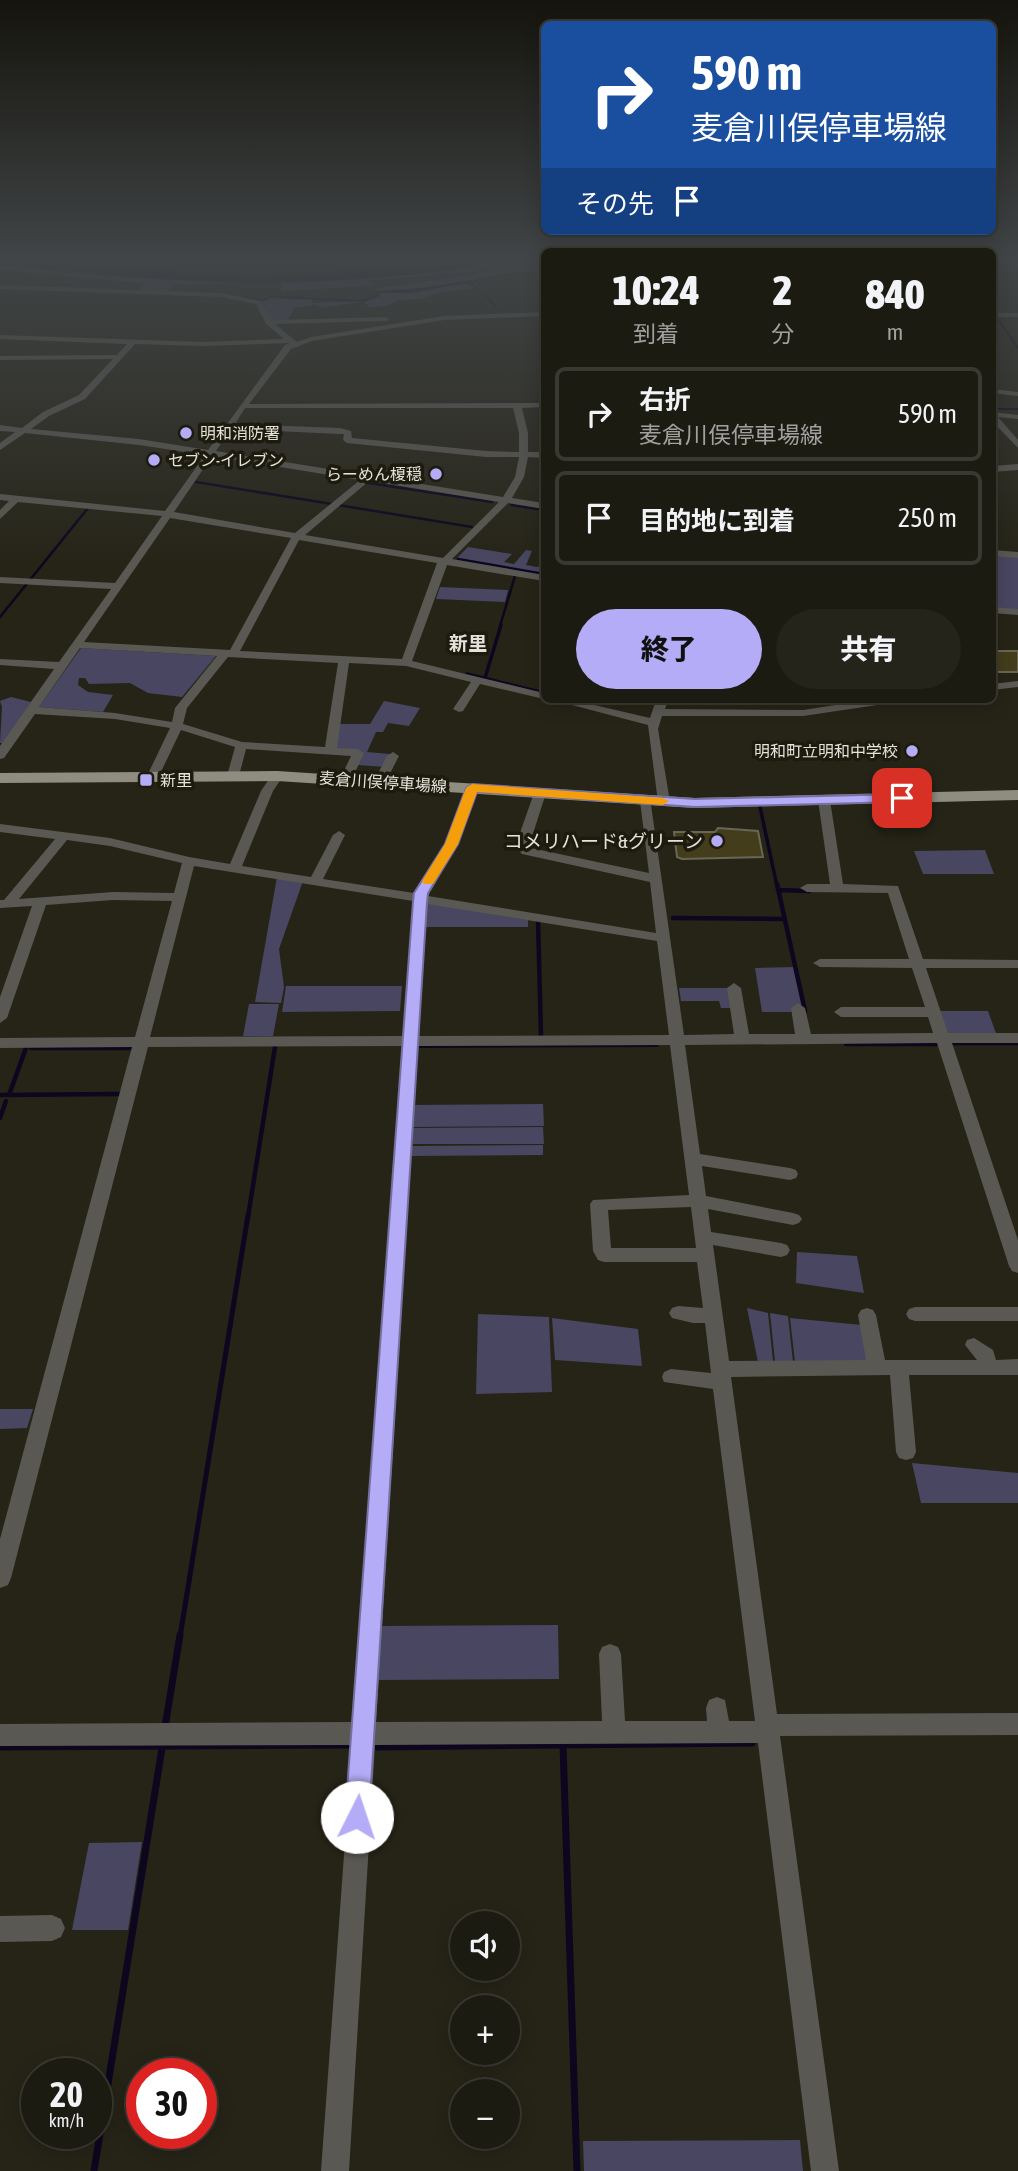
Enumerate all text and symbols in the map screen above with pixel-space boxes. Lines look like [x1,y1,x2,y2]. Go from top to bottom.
text: 590 m [691,44,802,100]
icon: right [576,49,667,140]
text: 麦倉川俣停車場線 [691,109,947,146]
icon: arrive [668,182,706,220]
text: その先 [576,189,654,219]
text: 10:24 [612,266,700,314]
text: 2 [773,266,792,314]
text: 840 [865,270,925,318]
text: m [887,319,903,345]
text: 到着 [633,321,679,347]
text: 分 [771,321,794,347]
text: 右折 [639,385,691,415]
icon: right [580,395,618,433]
text: 590 m [898,399,957,429]
text: 麦倉川俣停車場線 [639,422,823,448]
place label: 明和消防署 [200,424,280,442]
marker: 明和消防署 [178,425,194,441]
place label: セブン-イレブン [168,451,284,469]
marker: セブン-イレブン [146,452,162,468]
place label: らーめん榎穏 [326,465,422,483]
marker: らーめん榎穏 [428,466,444,482]
icon: arrive [580,499,618,537]
text: 250 m [898,503,957,533]
text: 目的地に到着 [639,506,795,536]
button: 終了 [576,609,762,689]
button: 共有 [776,609,961,689]
district label: 新里 [449,632,487,654]
place label: 明和町立明和中学校 [754,742,898,760]
marker: 明和町立明和中学校 [904,743,920,759]
pin [872,768,932,828]
street label: 麦倉川俣停車場線 [319,769,447,795]
place label: 新里 [160,771,192,789]
marker: 新里 [138,772,154,788]
icon: arrive [883,779,921,817]
place label: コメリハード&グリーン [504,830,703,852]
marker: コメリハード&グリーン [709,833,725,849]
position arrow [320,1780,394,1854]
map controls [450,1911,520,2149]
button: sound [450,1911,520,1981]
button: + [450,1995,520,2065]
speed limit sign: 30 [126,2058,217,2149]
text: 20 [50,2074,83,2114]
button: − [450,2079,520,2149]
text: km/h [49,2110,84,2131]

